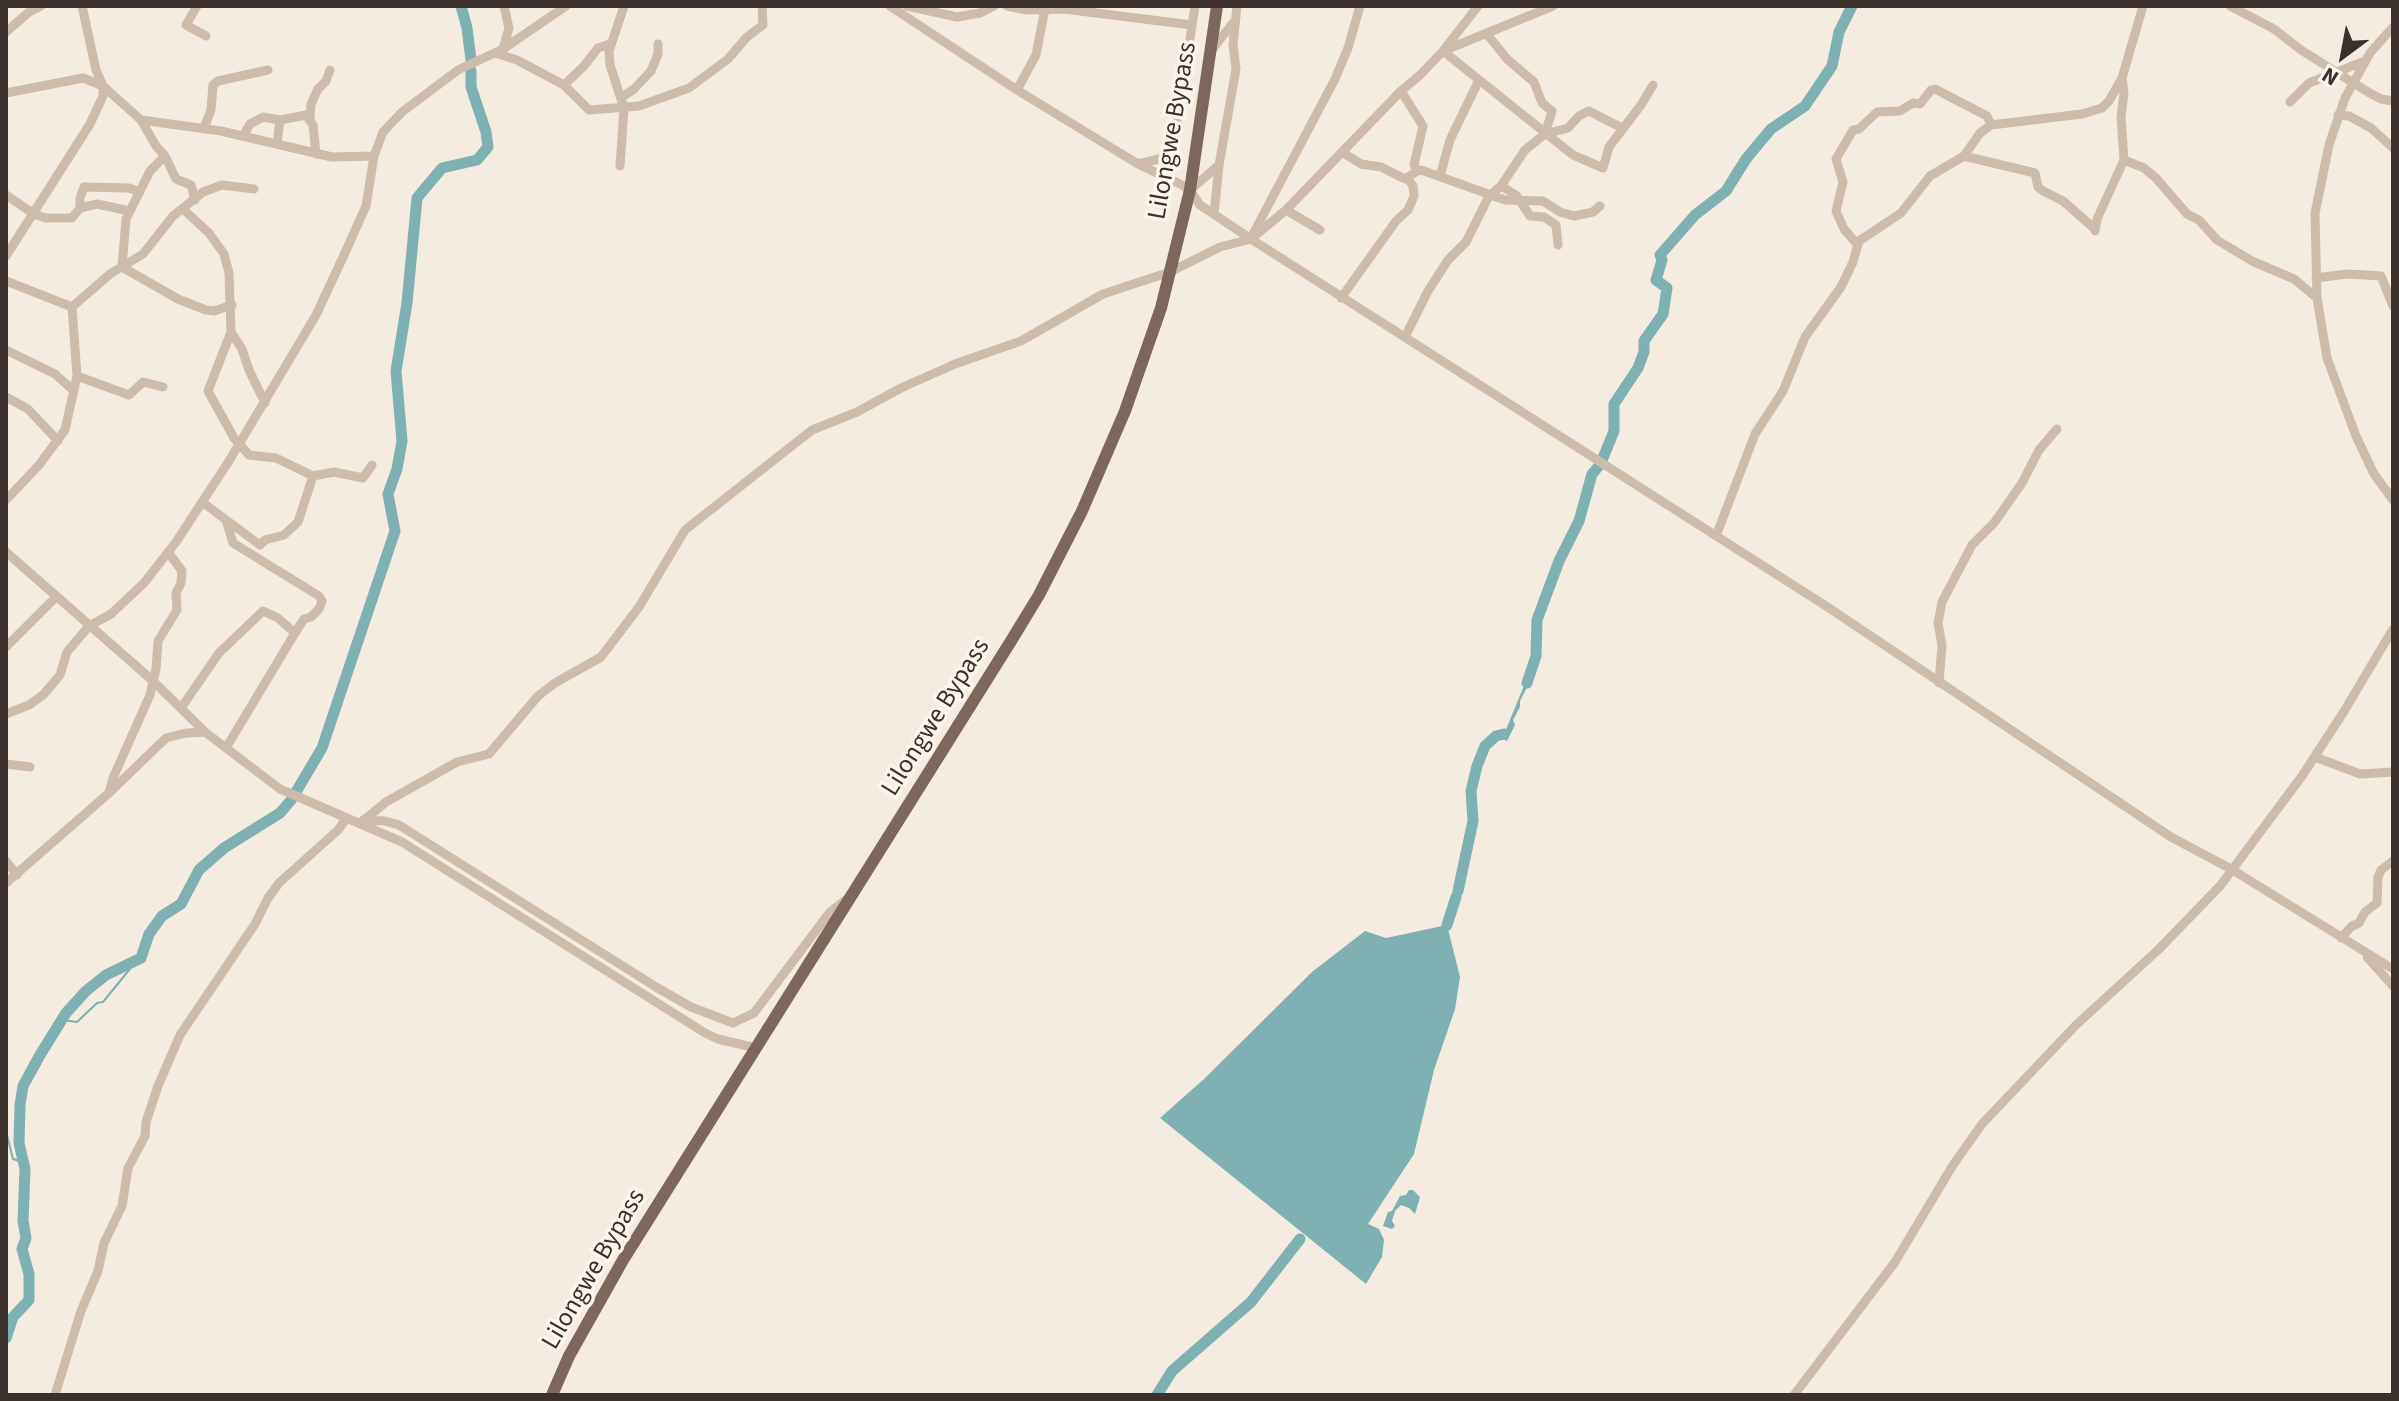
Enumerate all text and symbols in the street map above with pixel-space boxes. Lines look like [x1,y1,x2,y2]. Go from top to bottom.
north arrow [2303,16,2383,96]
street label: Lilongwe Bypass [1143,40,1205,222]
text: N [2316,59,2345,94]
street label: Lilongwe Bypass [876,634,998,802]
street label: Lilongwe Bypass [537,1184,653,1356]

